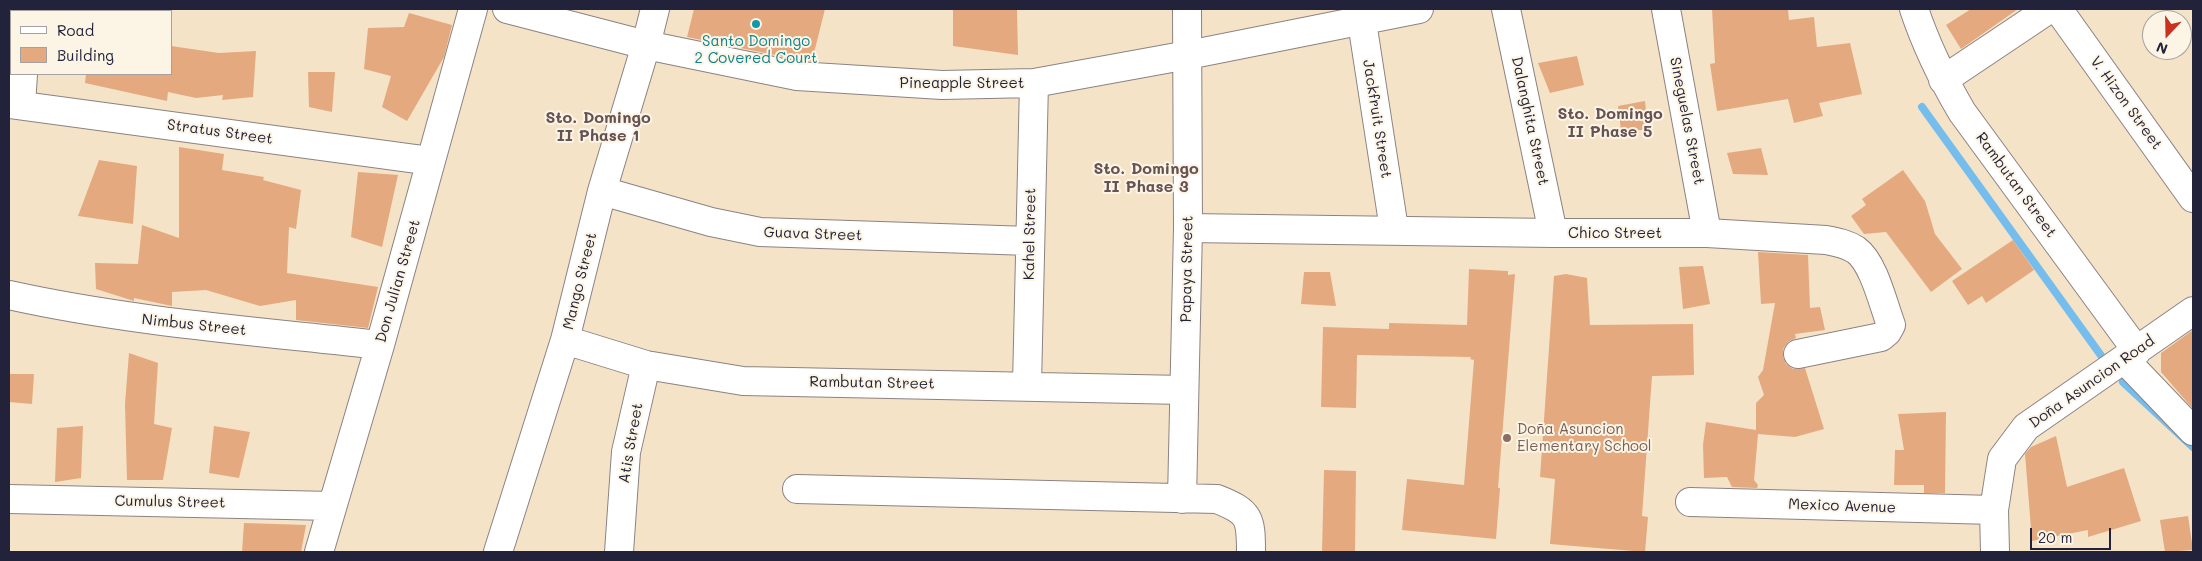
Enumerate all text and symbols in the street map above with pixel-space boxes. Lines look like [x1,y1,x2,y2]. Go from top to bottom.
legend [10,10,172,75]
north arrow [2142,10,2192,60]
marker: Santo Domingo 2 Covered Court [750,18,762,30]
text: Road [57,20,94,40]
place label: Santo Domingo 2 Covered Court [694,32,818,67]
text: N [2153,38,2170,59]
text: Building [57,45,114,65]
street label: V. Hizon Street [2086,53,2166,153]
street label: Dalanghita Street [1508,55,1552,187]
street label: Sineguelas Street [1666,56,1708,186]
street label: Jackfruit Street [1359,58,1395,180]
street label: Pineapple Street [900,74,1024,92]
district label: Sto. Domingo II Phase 5 [1557,104,1663,142]
district label: Sto. Domingo II Phase 1 [545,108,651,146]
street label: Stratus Street [166,116,274,148]
street label: Rambutan Street [1972,129,2060,241]
district label: Sto. Domingo II Phase 3 [1093,159,1199,197]
street label: Kahel Street [1020,188,1040,280]
street label: Papaya Street [1177,215,1197,323]
street label: Don Julian Street [372,217,424,345]
street label: Guava Street [763,223,863,245]
street label: Chico Street [1568,224,1662,242]
street label: Mango Street [559,230,601,332]
street label: Nimbus Street [141,311,247,339]
street label: Doña Asuncion Road [2026,332,2158,432]
street label: Rambutan Street [809,373,935,393]
street label: Atis Street [615,401,647,485]
place label: Doña Asuncion Elementary School [1517,420,1652,455]
marker: Doña Asuncion Elementary School [1501,432,1513,444]
street label: Cumulus Street [114,492,226,512]
street label: Mexico Avenue [1788,495,1896,517]
scale bar [2032,518,2113,550]
text: 20 m [2038,527,2072,547]

